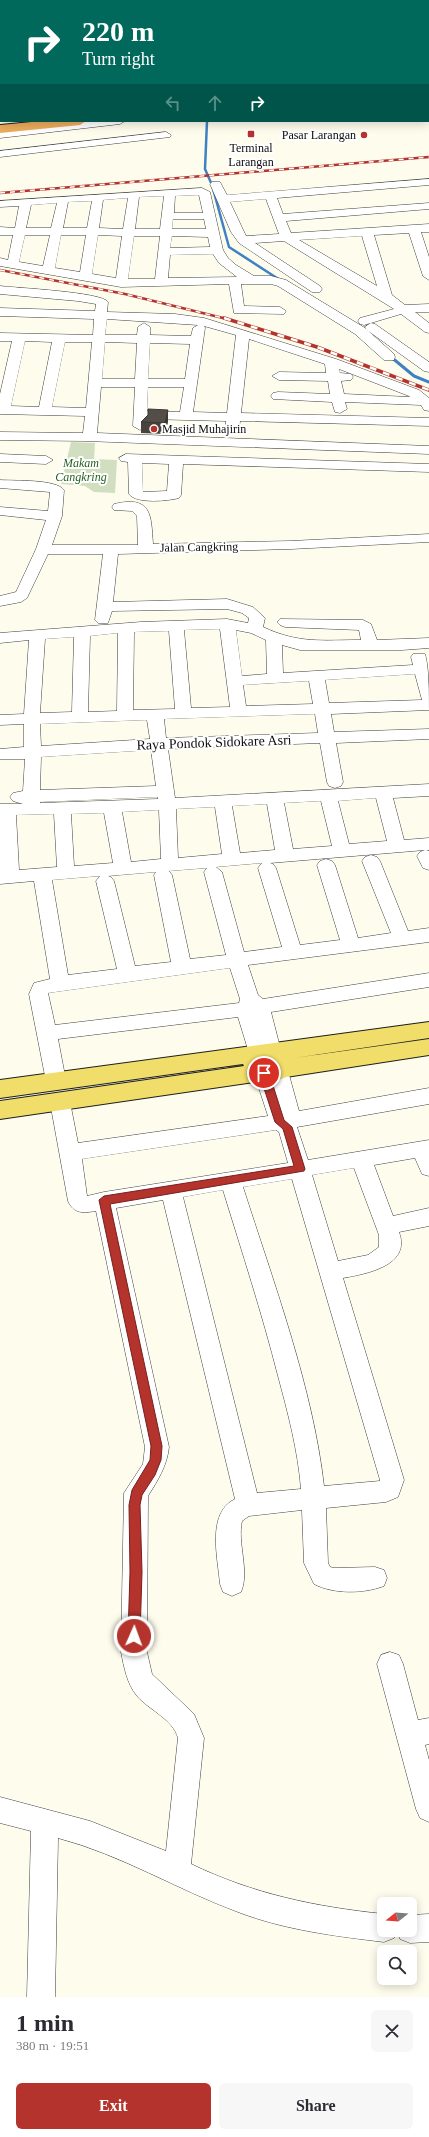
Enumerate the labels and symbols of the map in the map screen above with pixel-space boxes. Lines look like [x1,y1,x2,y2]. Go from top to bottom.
place label: Pasar Larangan [282,128,356,142]
marker: Terminal Larangan [246,129,256,139]
marker: Pasar Larangan [359,130,369,140]
place label: Terminal Larangan [228,141,274,169]
place label: Masjid Muhajirin [162,422,246,436]
marker: Masjid Muhajirin [149,424,159,434]
park label: Makam Cangkring [55,456,107,484]
street label: Jalan Cangkring [160,539,238,555]
street label: Raya Pondok Sidokare Asri [136,732,292,753]
pin [247,1056,281,1090]
position arrow [113,1615,155,1657]
north arrow [377,1897,417,1937]

